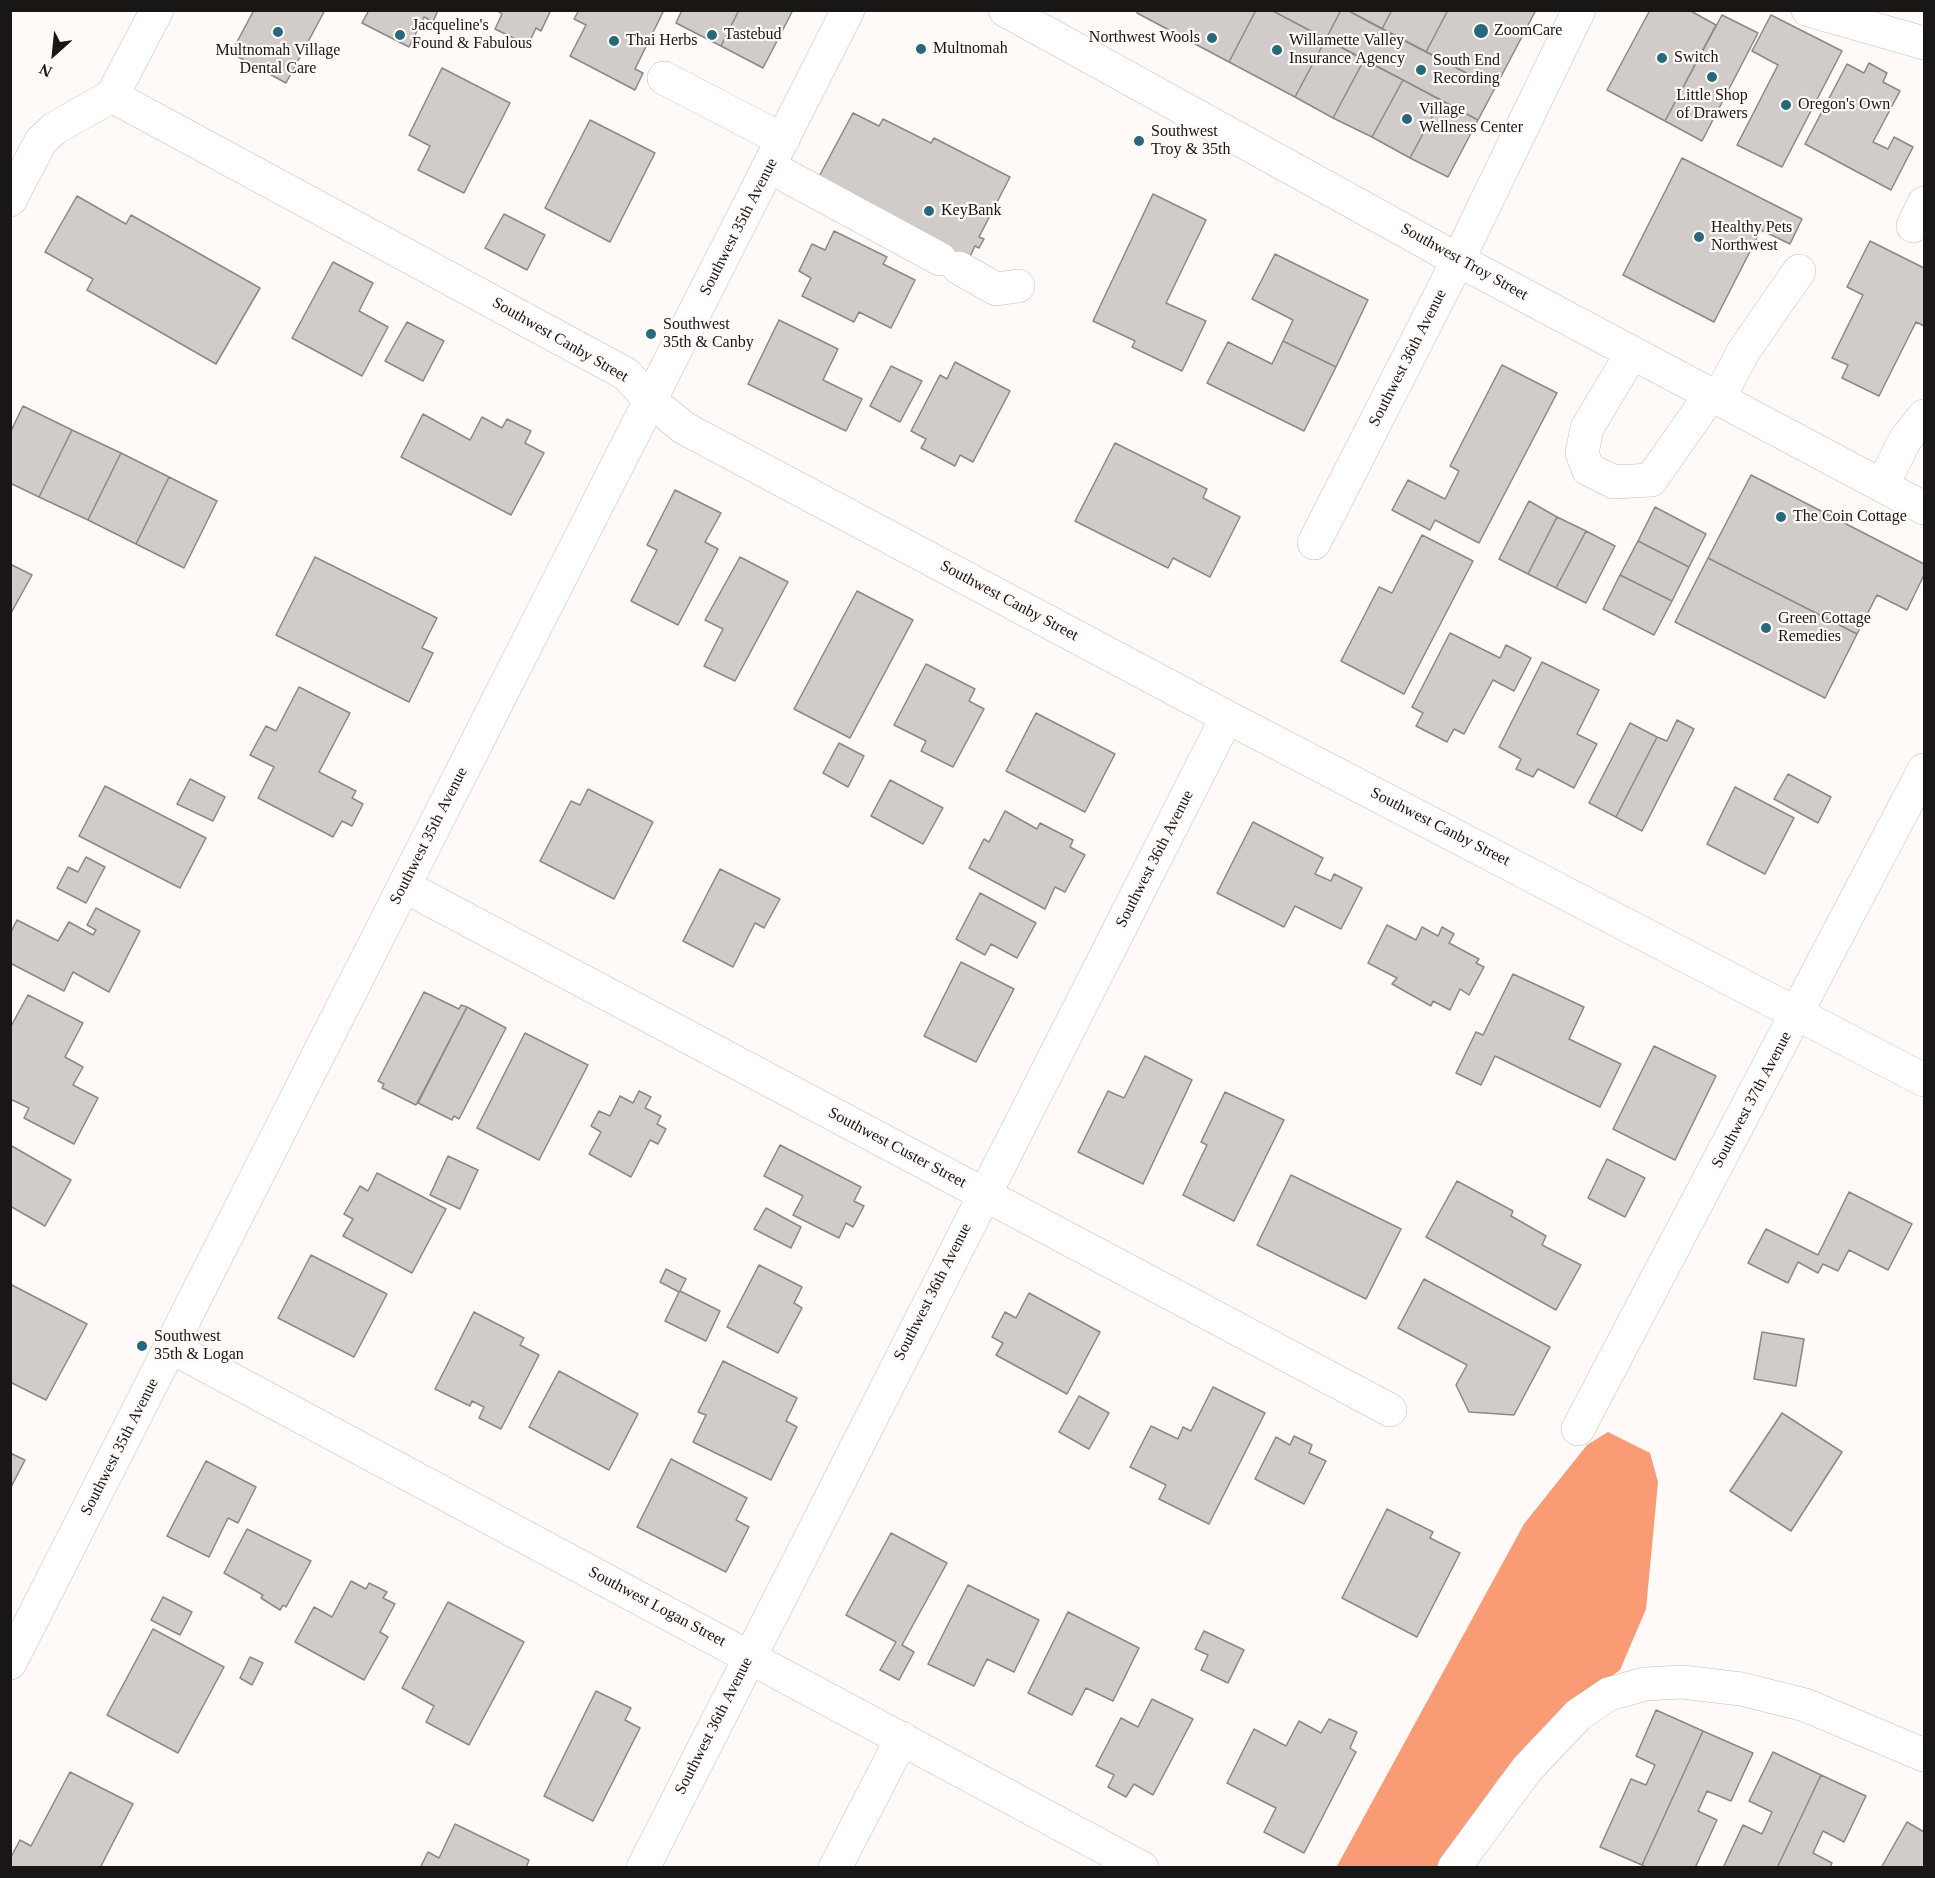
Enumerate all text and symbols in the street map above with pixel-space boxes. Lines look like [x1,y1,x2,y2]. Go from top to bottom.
place label: Jacqueline's Found & Fabulous [412,16,532,54]
place label: ZoomCare [1494,21,1562,41]
marker: ZoomCare [1472,22,1490,40]
north arrow [24,24,84,84]
marker: Multnomah Village Dental Care [271,25,285,39]
place label: Tastebud [724,25,782,45]
marker: Jacqueline's Found & Fabulous [393,28,407,42]
marker: Tastebud [705,28,719,42]
place label: Northwest Wools [1089,28,1200,48]
place label: Thai Herbs [626,31,698,51]
marker: Northwest Wools [1205,31,1219,45]
place label: Willamette Valley Insurance Agency [1289,31,1405,69]
marker: Thai Herbs [607,34,621,48]
place label: Multnomah [933,39,1008,59]
place label: Multnomah Village Dental Care [216,41,340,79]
marker: Multnomah [914,42,928,56]
marker: Willamette Valley Insurance Agency [1270,43,1284,57]
place label: Switch [1674,48,1718,68]
place label: South End Recording [1433,51,1500,89]
marker: Switch [1655,51,1669,65]
text: N [37,60,55,81]
marker: South End Recording [1414,63,1428,77]
marker: Little Shop of Drawers [1705,70,1719,84]
place label: Little Shop of Drawers [1676,86,1748,124]
place label: Oregon's Own [1798,95,1890,115]
marker: Oregon's Own [1779,98,1793,112]
place label: Village Wellness Center [1419,100,1523,138]
marker: Village Wellness Center [1400,112,1414,126]
place label: Southwest Troy & 35th [1151,122,1230,160]
marker: Southwest Troy & 35th [1132,134,1146,148]
street label: Southwest 35th Avenue [696,155,782,299]
place label: KeyBank [941,201,1001,221]
marker: KeyBank [922,204,936,218]
place label: Healthy Pets Northwest [1711,218,1792,256]
street label: Southwest Troy Street [1397,219,1531,305]
marker: Healthy Pets Northwest [1692,230,1706,244]
street label: Southwest 36th Avenue [1365,286,1451,430]
street label: Southwest Canby Street [489,293,631,387]
place label: Southwest 35th & Canby [663,315,754,353]
marker: Southwest 35th & Canby [644,327,658,341]
place label: The Coin Cottage [1793,507,1907,527]
marker: The Coin Cottage [1774,510,1788,524]
street label: Southwest Canby Street [937,556,1081,646]
place label: Green Cottage Remedies [1778,609,1871,647]
marker: Green Cottage Remedies [1759,621,1773,635]
street label: Southwest 35th Avenue [386,764,472,908]
street label: Southwest Canby Street [1367,784,1513,870]
street label: Southwest 36th Avenue [1112,787,1198,931]
street label: Southwest 37th Avenue [1708,1029,1796,1171]
street label: Southwest Custer Street [825,1103,969,1193]
street label: Southwest 36th Avenue [890,1220,976,1364]
place label: Southwest 35th & Logan [154,1327,244,1365]
marker: Southwest 35th & Logan [135,1339,149,1353]
street label: Southwest 35th Avenue [77,1375,163,1519]
street label: Southwest Logan Street [585,1563,729,1651]
street label: Southwest 36th Avenue [671,1654,757,1798]

